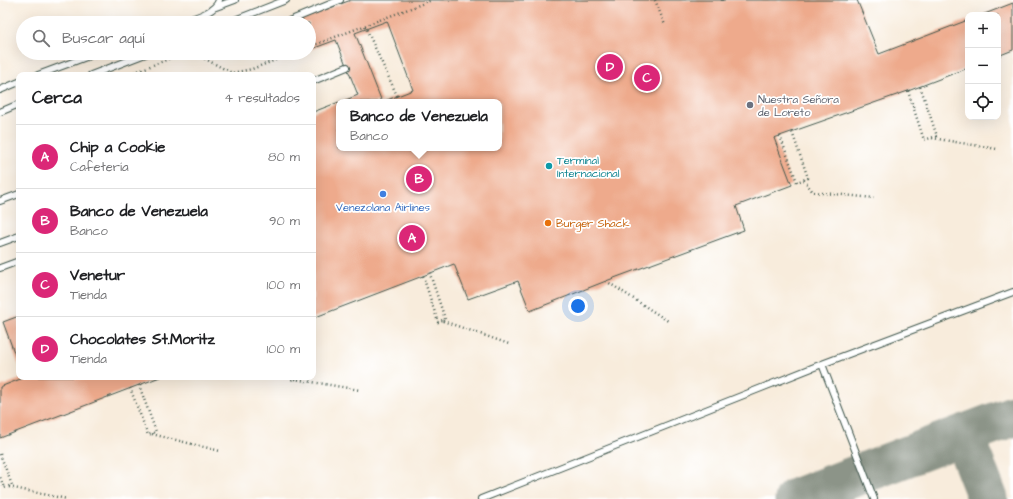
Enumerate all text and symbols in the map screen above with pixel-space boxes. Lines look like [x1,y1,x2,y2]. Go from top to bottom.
map controls [965,12,1001,120]
button: + [965,12,1001,48]
search box [16,16,316,60]
icon: search [30,27,52,49]
text: Buscar aquí [62,28,144,49]
button: − [965,48,1001,84]
pin: D [597,52,623,82]
pin: C [634,63,660,93]
button: locate [965,84,1001,120]
text: Cerca [32,86,82,110]
text: 4 resultados [224,89,300,107]
place label: Nuestra Señora de Loreto [758,92,839,120]
popup [336,99,502,151]
marker: Nuestra Señora de Loreto [745,100,755,110]
text: Banco de Venezuela [350,106,488,127]
text: Banco [350,127,388,145]
text: Chip a Cookie [70,137,165,158]
text: A [41,148,49,166]
text: 80 m [268,148,300,166]
place label: Terminal Internacional [557,153,620,181]
text: Cafetería [70,158,129,176]
marker: Terminal Internacional [544,161,554,171]
pin: B [406,164,432,194]
marker: Venezolana Airlines [378,189,388,199]
place label: Venezolana Airlines [336,200,430,215]
text: Banco de Venezuela [70,201,208,222]
text: B [40,212,50,230]
text: 90 m [269,212,300,230]
place label: Burger Shack [556,216,630,232]
marker: Burger Shack [543,218,553,228]
text: Banco [70,222,108,240]
pin: A [399,223,425,253]
text: Venetur [70,265,125,286]
text: C [40,276,50,294]
text: 100 m [267,276,300,294]
text: Tienda [70,286,107,304]
your location [568,296,588,316]
text: Chocolates St.Moritz [70,329,215,350]
text: D [41,340,49,358]
text: 100 m [267,340,300,358]
text: Tienda [70,350,107,368]

